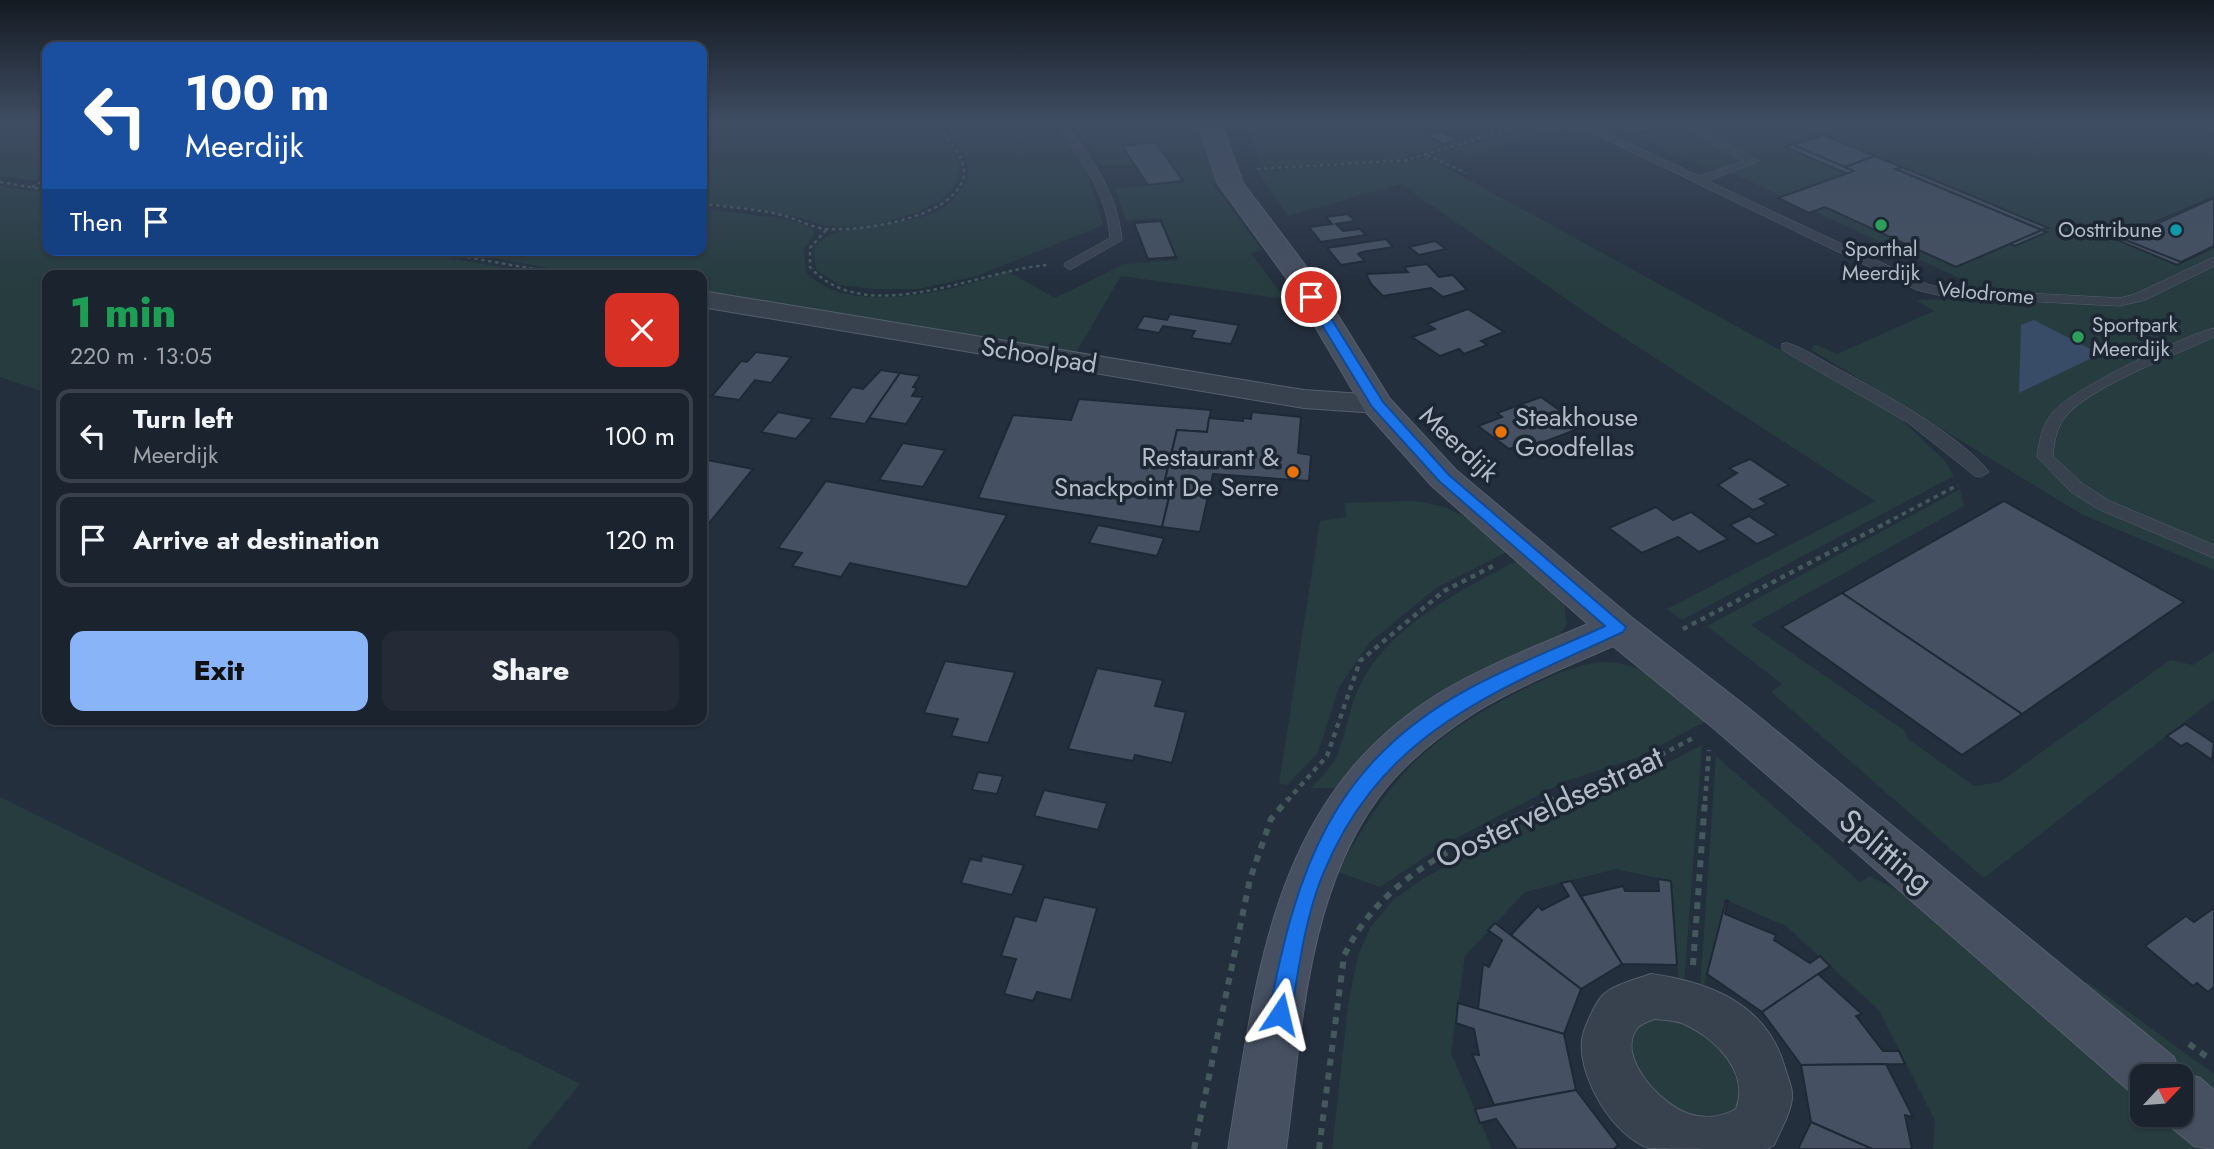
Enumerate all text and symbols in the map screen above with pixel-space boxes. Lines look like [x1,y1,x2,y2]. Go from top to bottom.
text: 100 m [185,58,330,128]
icon: left [70,70,161,161]
text: Meerdijk [185,123,304,169]
text: Then [70,203,123,241]
icon: arrive [137,203,175,241]
place label: Oosttribune [2058,215,2162,245]
marker: Sporthal Meerdijk [1873,217,1889,233]
marker: Oosttribune [2168,222,2184,238]
place label: Sporthal Meerdijk [1842,234,1921,288]
pin [1281,267,1341,327]
street label: Velodrome [1936,274,2036,312]
icon: arrive [1292,278,1330,316]
text: 1 min [70,282,176,343]
button: close [605,293,679,367]
place label: Sportpark Meerdijk [2092,310,2178,364]
street label: Schoolpad [978,327,1100,383]
marker: Sportpark Meerdijk [2070,329,2086,345]
text: 220 m · 13:05 [70,339,212,373]
street label: Meerdijk [1411,397,1508,491]
place label: Steakhouse Goodfellas [1515,398,1638,466]
text: Turn left [133,400,233,438]
icon: left [74,417,112,455]
text: 100 m [604,417,675,455]
marker: Steakhouse Goodfellas [1493,424,1509,440]
text: Meerdijk [133,438,218,472]
place label: Restaurant & Snackpoint De Serre [1054,438,1279,506]
marker: Restaurant & Snackpoint De Serre [1285,464,1301,480]
icon: arrive [74,521,112,559]
text: Arrive at destination [133,521,380,559]
text: 120 m [605,521,675,559]
button: Exit [70,631,368,711]
button: Share [382,631,679,711]
street label: Oosterveldsestraat [1427,734,1671,880]
street label: Splitting [1829,798,1943,904]
position arrow [1243,977,1317,1051]
north arrow [2130,1064,2193,1127]
map controls [2130,1064,2193,1127]

